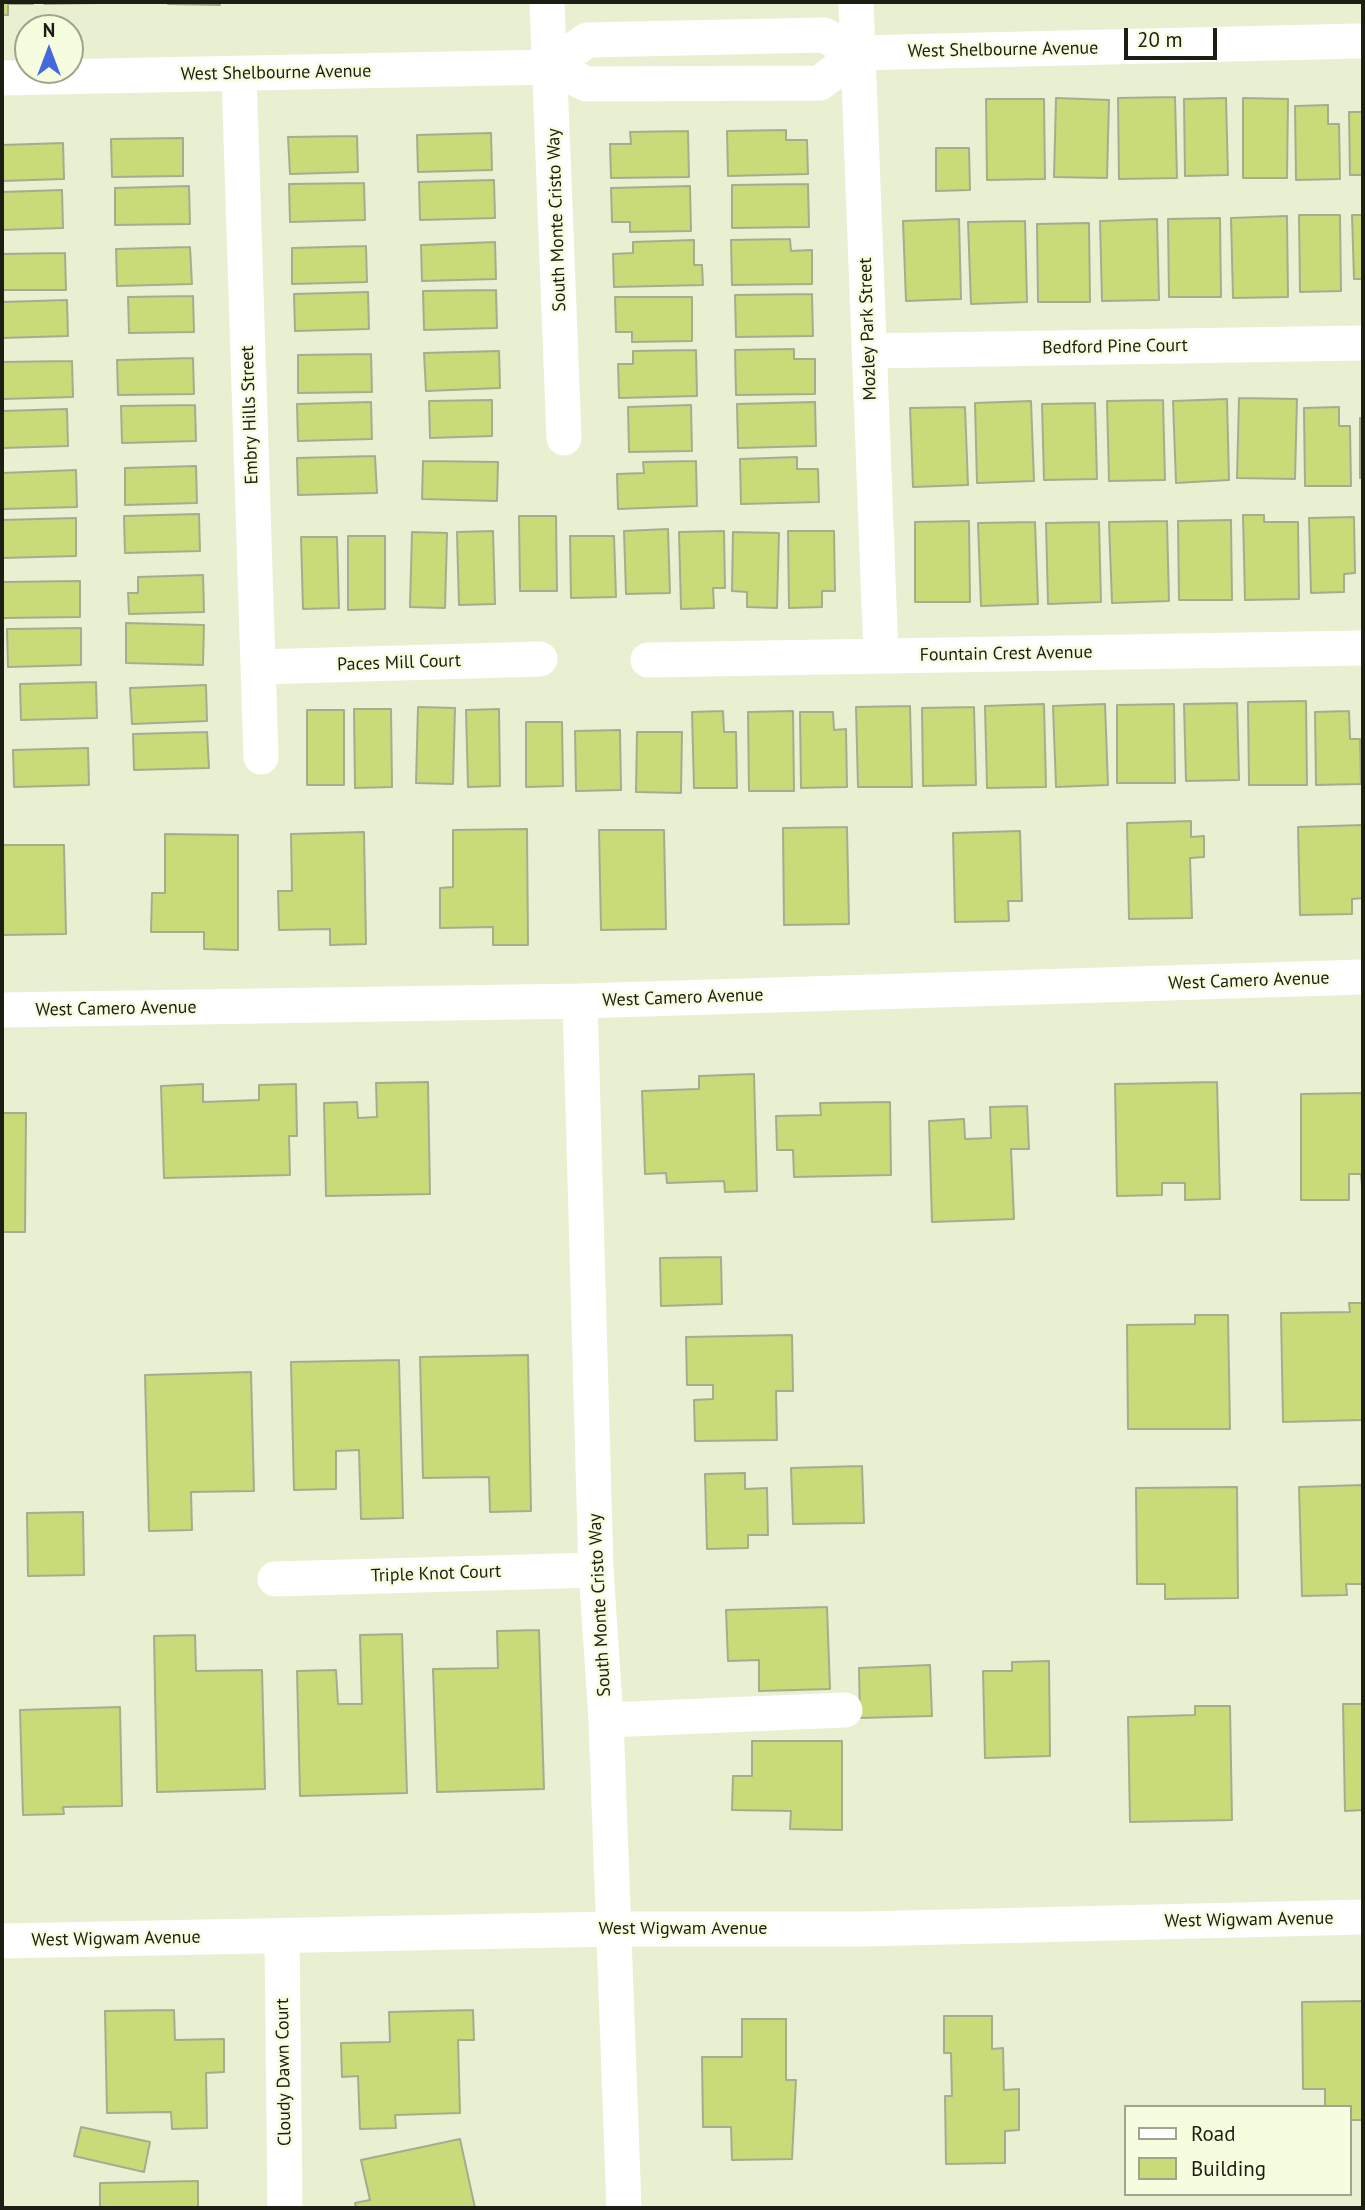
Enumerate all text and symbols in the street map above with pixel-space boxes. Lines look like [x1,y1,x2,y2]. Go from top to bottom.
north arrow [14,14,84,84]
scale bar [1127,14,1220,58]
text: N [43,18,55,42]
text: 20 m [1137,26,1183,53]
street label: West Shelbourne Avenue [907,38,1099,62]
street label: West Shelbourne Avenue [180,61,372,85]
street label: South Monte Cristo Way [543,128,571,312]
street label: Mozley Park Street [855,257,881,401]
street label: Bedford Pine Court [1042,335,1188,359]
street label: Embry Hills Street [237,345,263,485]
street label: Fountain Crest Avenue [919,642,1093,666]
street label: Paces Mill Court [337,650,461,676]
street label: West Camero Avenue [1168,967,1330,995]
street label: West Camero Avenue [602,984,764,1012]
street label: West Camero Avenue [35,997,197,1021]
street label: South Monte Cristo Way [584,1513,616,1697]
street label: Triple Knot Court [370,1561,502,1587]
street label: West Wigwam Avenue [1164,1908,1334,1932]
street label: West Wigwam Avenue [599,1918,767,1940]
street label: West Wigwam Avenue [31,1927,201,1951]
street label: Cloudy Dawn Court [272,1998,296,2146]
legend [1124,2105,1351,2196]
text: Road [1191,2120,1235,2147]
text: Building [1191,2155,1266,2182]

